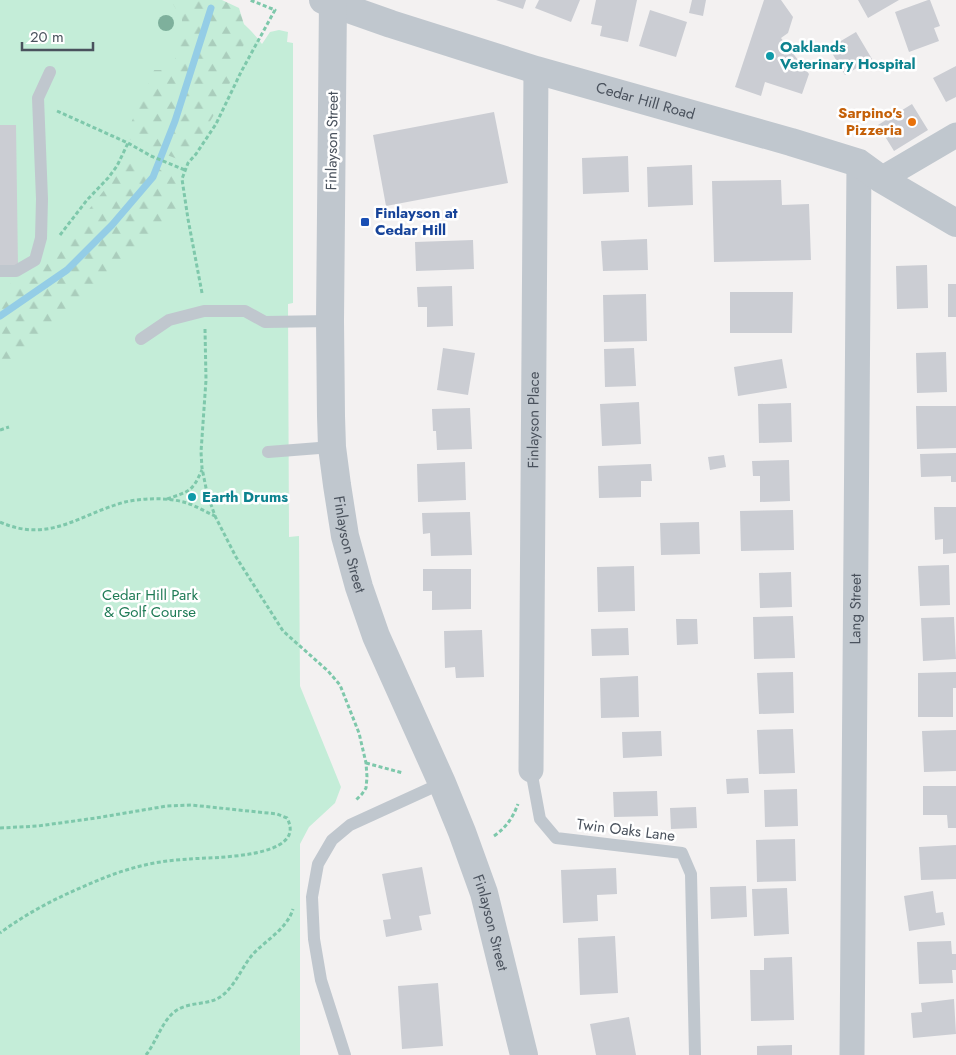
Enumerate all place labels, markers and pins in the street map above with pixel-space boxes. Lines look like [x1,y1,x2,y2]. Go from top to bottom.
place label: Oaklands Veterinary Hospital [779,36,916,75]
marker: Oaklands Veterinary Hospital [764,50,776,62]
place label: Sarpino's Pizzeria [838,102,902,141]
marker: Sarpino's Pizzeria [906,116,918,128]
place label: Finlayson at Cedar Hill [375,202,458,241]
marker: Finlayson at Cedar Hill [359,216,371,228]
place label: Earth Drums [202,486,288,508]
marker: Earth Drums [186,491,198,503]

